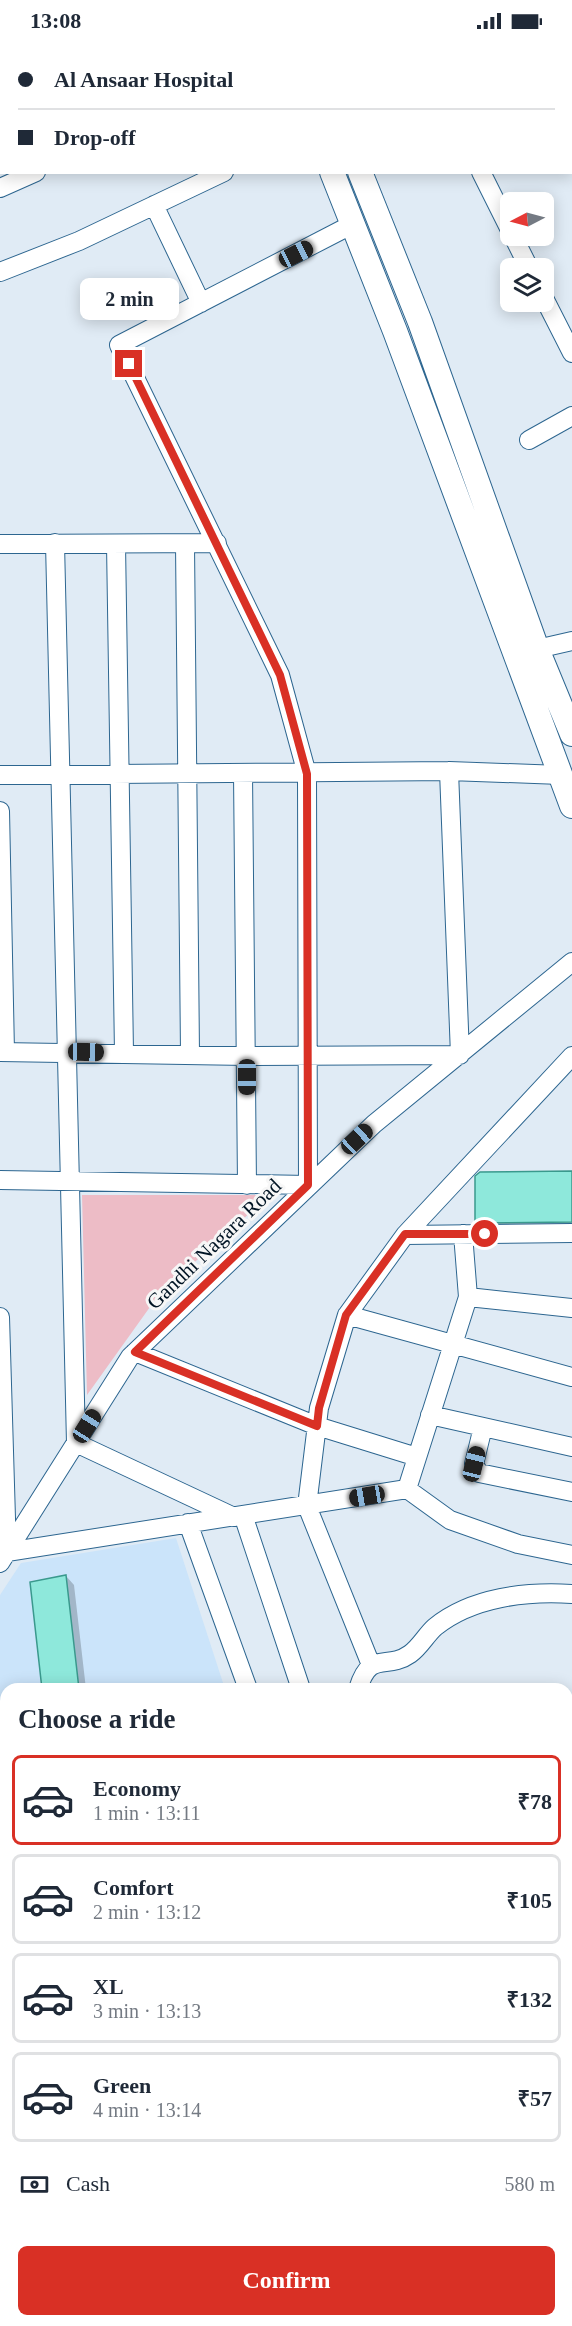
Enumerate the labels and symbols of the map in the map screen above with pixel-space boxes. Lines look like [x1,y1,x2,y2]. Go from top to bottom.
north arrow [500,192,554,246]
car [276,238,316,270]
callout: 2 min [80,277,178,319]
route end [115,350,142,377]
car [68,1043,104,1061]
car [238,1059,256,1095]
car [338,1120,376,1158]
street label: Gandhi Nagara Road [142,1173,286,1314]
route start [471,1220,498,1247]
car [70,1406,104,1446]
car [461,1444,487,1484]
car [348,1484,386,1508]

